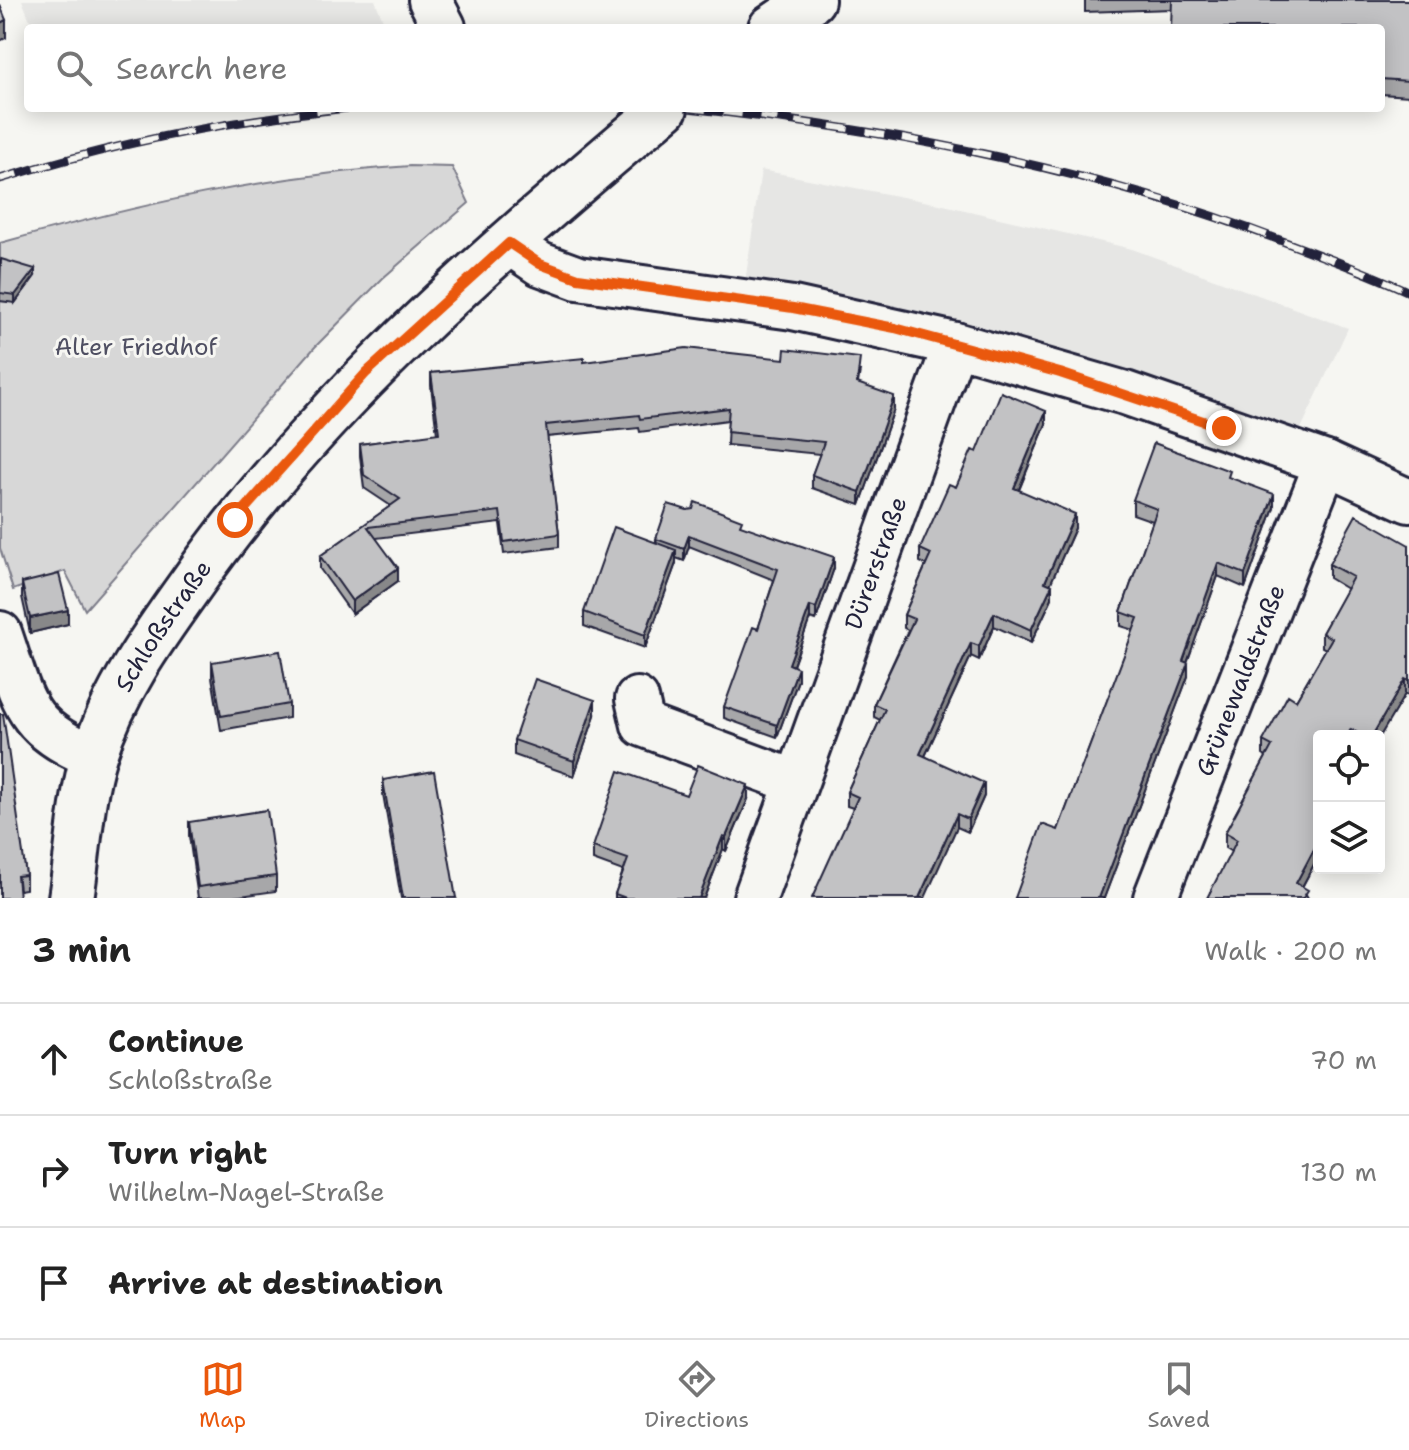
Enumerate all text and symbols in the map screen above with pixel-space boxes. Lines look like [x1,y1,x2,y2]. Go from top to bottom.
search box [24,24,1385,112]
icon: search [52,46,96,90]
text: Search here [116,48,287,89]
park label: Alter Friedhof [55,331,218,363]
route end [1206,410,1242,446]
street label: Dürerstraße [837,492,915,634]
route start [217,502,253,538]
street label: Schloßstraße [108,554,219,698]
street label: Grünewaldstraße [1189,580,1293,781]
map controls [1313,730,1385,874]
button: locate [1313,730,1385,802]
button: layers [1313,802,1385,874]
text: 3 min [32,927,131,973]
text: Walk · 200 m [1204,933,1377,968]
text: Continue [108,1021,244,1062]
icon: ahead [32,1037,76,1081]
text: 70 m [1310,1042,1377,1077]
text: Schloßstraße [108,1062,273,1097]
text: Turn right [108,1133,267,1174]
icon: right [32,1149,76,1193]
text: 130 m [1300,1154,1377,1189]
text: Wilhelm-Nagel-Straße [108,1174,385,1209]
icon: arrive [32,1261,76,1305]
text: Arrive at destination [108,1263,443,1304]
tab: Map [199,1357,246,1434]
tab: Directions [644,1357,749,1434]
tab: Saved [1147,1357,1210,1434]

